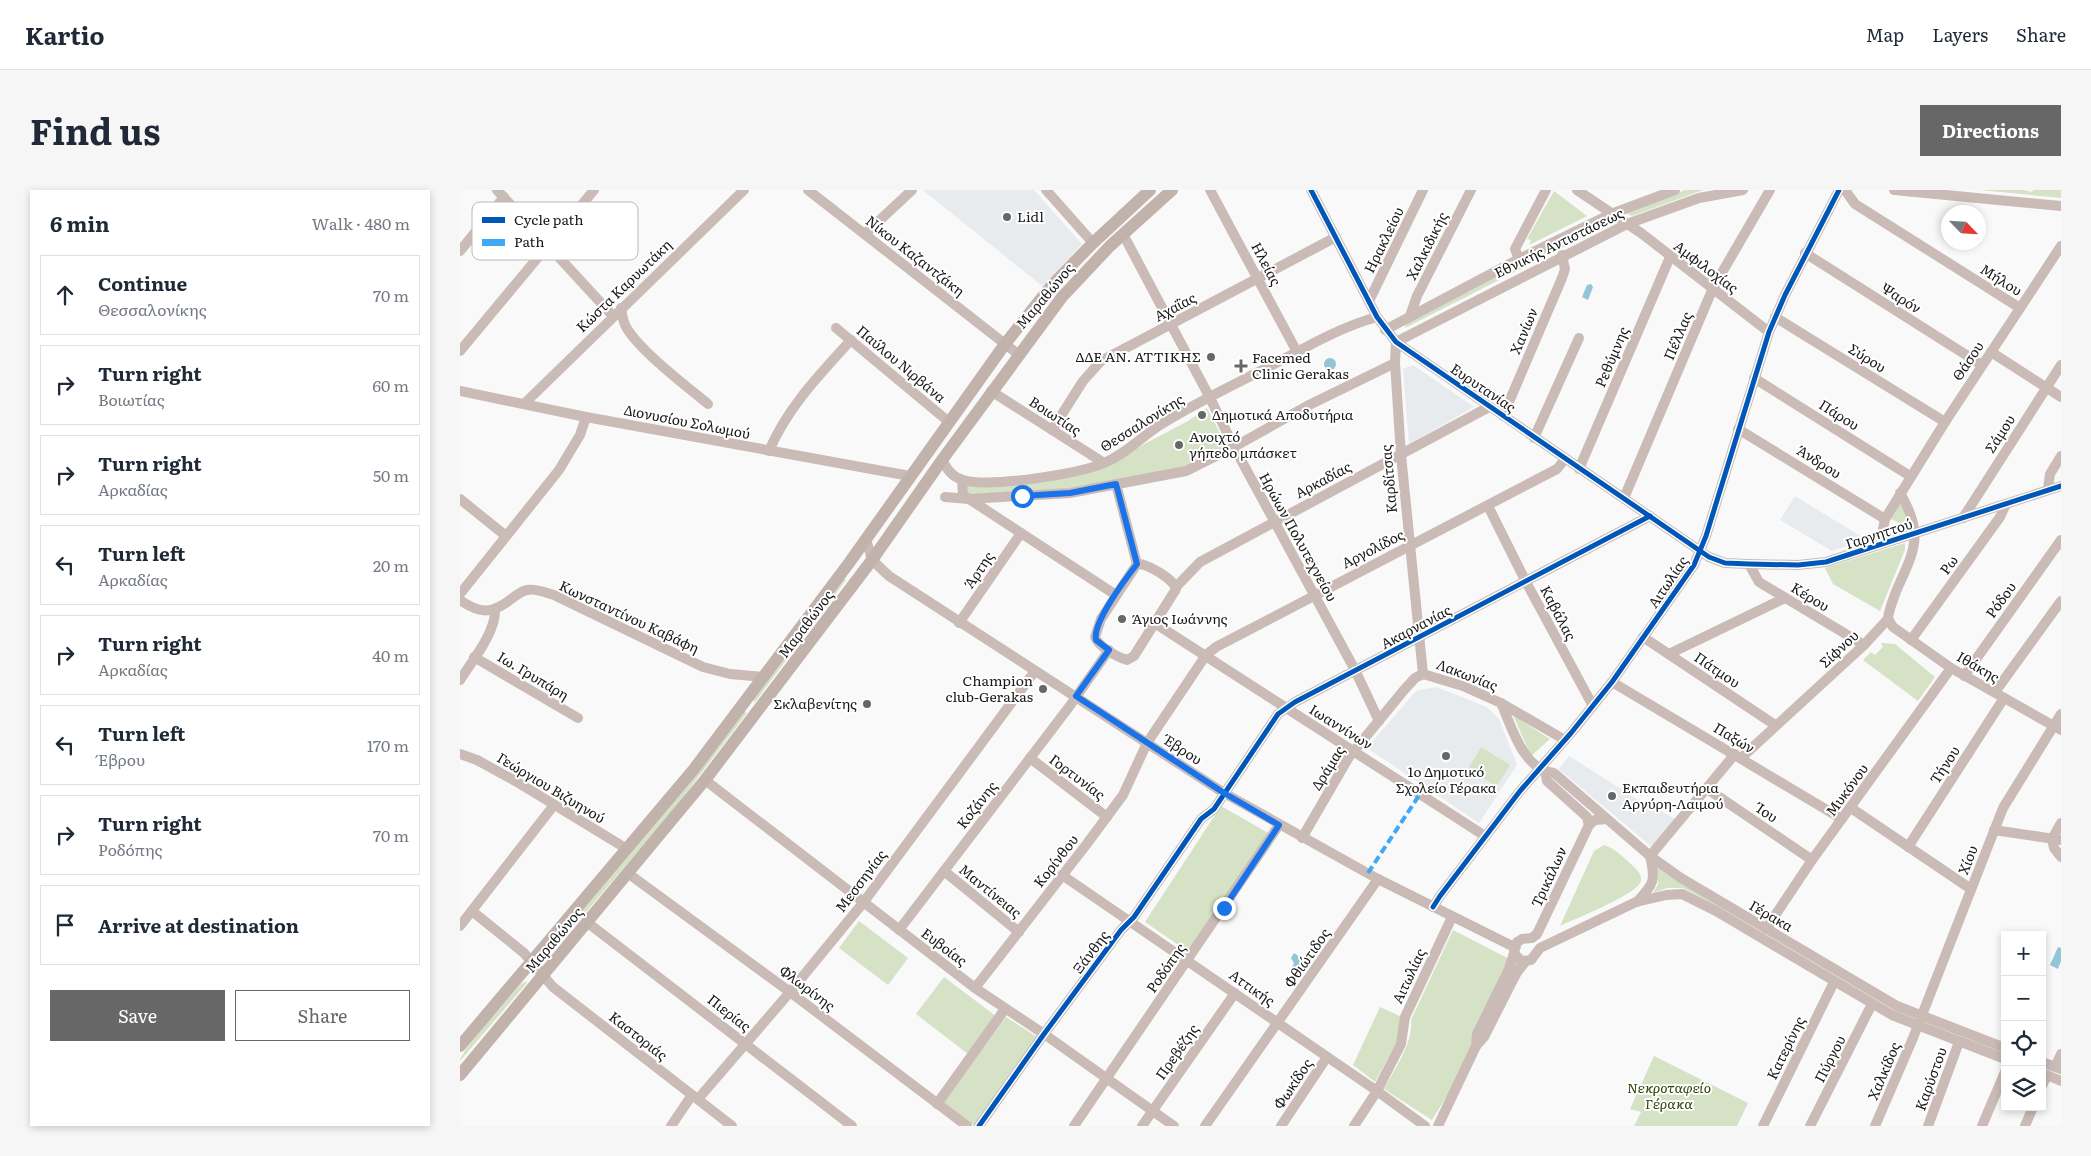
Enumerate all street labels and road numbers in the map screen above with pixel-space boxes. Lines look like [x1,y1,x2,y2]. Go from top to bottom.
street label: Εθνικής Αντιστάσεως [1491,202,1627,282]
street label: Ηρακλείου [1358,203,1408,276]
street label: Χαλκιδικής [1400,208,1452,283]
street label: Νίκου Καζαντζάκη [862,210,969,300]
street label: Κώστα Καρυωτάκη [571,235,675,336]
street label: Αμφιλοχίας [1670,235,1743,297]
street label: Ηλείας [1247,238,1287,289]
street label: Μαραθώνος [1011,258,1078,333]
street label: Μήλου [1977,259,2026,300]
street label: Ψαρόν [1877,277,1926,317]
street label: Αχαΐας [1150,287,1199,325]
street label: Χανίων [1504,304,1542,357]
street label: Πέλλας [1658,308,1696,363]
street label: Παύλου Νιρβάνα [853,320,951,407]
street label: Ρεθύμνης [1589,323,1633,390]
street label: Θάσου [1947,337,1988,384]
street label: Σύρου [1845,338,1890,376]
street label: Ευρυτανίας [1447,358,1520,416]
street label: Θεσσαλονίκης [1096,388,1187,456]
street label: Βοιωτίας [1026,391,1085,439]
street label: Πάρου [1816,394,1863,434]
street label: Διονυσίου Σολωμού [622,399,752,443]
street label: Σάμου [1979,410,2019,457]
street label: Άνδρου [1794,440,1845,483]
street label: Καρδίτσας [1375,444,1401,514]
street label: Αρκαδίας [1291,456,1354,502]
street label: Ηρώων Πολυτεχνείου [1255,469,1343,604]
street label: Γαργηττού [1843,513,1915,553]
street label: Αργολίδος [1338,524,1407,572]
street label: Άρτης [959,547,998,592]
street label: Αιτωλίας [1642,551,1692,611]
street label: Ρω [1934,551,1962,578]
street label: Κωνσταντίνου Καβάφη [556,575,703,657]
street label: Κέρου [1788,577,1833,615]
street label: Ρόδου [1980,577,2020,622]
street label: Καβάλας [1536,582,1582,643]
street label: Μαραθώνος [773,585,837,662]
street label: Ακαρνανίας [1377,599,1454,653]
street label: Σίφνου [1814,625,1862,672]
street label: Ιω. Γρυπάρη [494,646,573,704]
street label: Ιθάκης [1954,646,2003,686]
street label: Πάτμου [1691,647,1744,692]
street label: Λακωνίας [1434,653,1501,695]
street label: Ιωαννίνων [1306,699,1377,754]
street label: Παξών [1710,717,1759,757]
street label: Έβρου [1158,728,1206,769]
street label: Δράμας [1306,741,1349,794]
street label: Τήνου [1924,742,1964,787]
street label: Γεώργιου Βιζυηνού [494,747,609,827]
street label: Γορτυνίας [1046,749,1110,804]
street label: Μυκόνου [1820,759,1872,820]
street label: Κοζάνης [951,776,1001,832]
street label: Ίου [1751,796,1782,826]
street label: Κορίνθου [1028,830,1082,891]
street label: Χίου [1952,842,1982,877]
street label: Τρικάλων [1525,843,1571,910]
street label: Μεσσηνίας [830,845,890,916]
street label: Μαντίνειας [955,859,1026,922]
street label: Γέρακα [1746,895,1797,936]
street label: Μαραθώνος [520,902,587,977]
street label: Ευβοίας [918,922,972,970]
street label: Φθιώτιδος [1278,924,1334,991]
street label: Ξάνθης [1067,926,1113,977]
street label: Ροδόπης [1141,939,1190,996]
street label: Αιτωλίας [1387,945,1430,1006]
street label: Φλωρίνης [776,960,840,1015]
street label: Αττικής [1226,964,1279,1010]
street label: Πιερίας [704,989,756,1036]
street label: Καστοριάς [605,1006,672,1064]
street label: Κατερίνης [1761,1013,1809,1082]
street label: Πρεβέζης [1150,1020,1203,1083]
street label: Πύργου [1809,1031,1850,1086]
street label: Χαλκίδος [1862,1038,1904,1103]
street label: Καρύστου [1909,1044,1951,1113]
street label: Φωκίδος [1268,1054,1317,1113]

